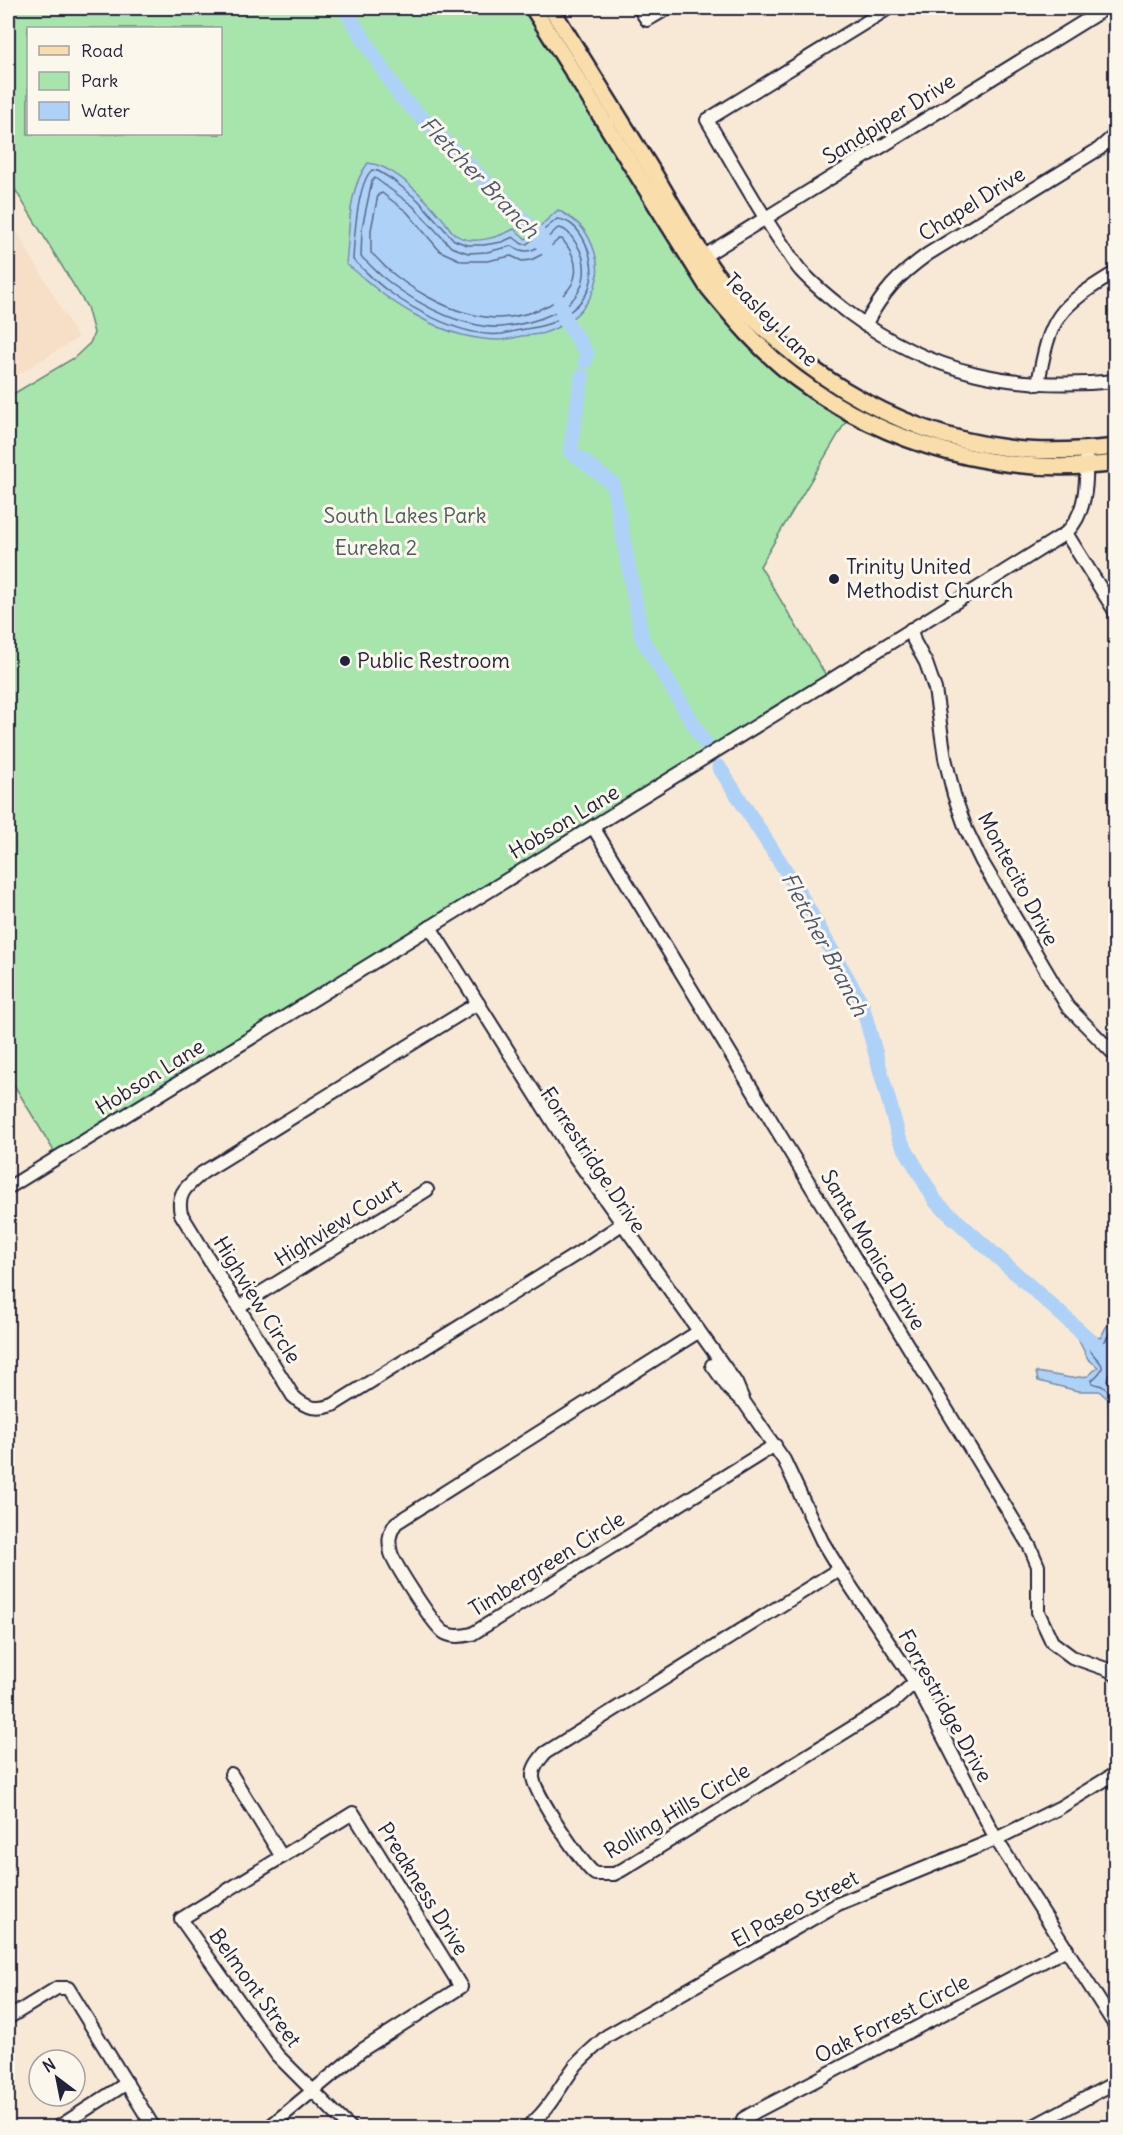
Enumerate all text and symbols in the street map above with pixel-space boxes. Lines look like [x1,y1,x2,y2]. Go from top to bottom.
legend [27,27,222,135]
text: Road [81,39,124,62]
street label: Sandpiper Drive [817,67,960,170]
text: Park [81,69,118,92]
text: Water [81,99,131,122]
water label: Fletcher Branch [415,110,546,245]
street label: Chapel Drive [913,160,1030,247]
street label: Teasley Lane [719,267,824,372]
park label: South Lakes Park [323,502,487,529]
park label: Eureka 2 [335,534,417,561]
place label: Trinity United Methodist Church [846,553,1013,604]
marker: Trinity United Methodist Church [827,572,841,586]
place label: Public Restroom [357,647,510,674]
marker: Public Restroom [338,654,352,668]
street label: Hobson Lane [504,778,624,865]
street label: Montecito Drive [972,807,1065,950]
water label: Fletcher Branch [775,867,875,1022]
street label: Hobson Lane [90,1032,209,1121]
street label: Forrestridge Drive [535,1081,652,1238]
street label: Santa Monica Drive [815,1165,932,1335]
street label: Highview Court [269,1173,406,1272]
street label: Highview Circle [208,1231,307,1368]
street label: Timbergreen Circle [464,1505,630,1622]
street label: Forrestridge Drive [892,1625,999,1787]
street label: Rolling Hills Circle [599,1756,755,1865]
street label: Preakness Drive [372,1817,475,1960]
street label: El Paseo Street [727,1864,863,1953]
street label: Belmont Street [203,1923,307,2052]
street label: Oak Forrest Circle [810,1968,974,2069]
north arrow [27,2048,87,2108]
text: N [39,2054,59,2077]

